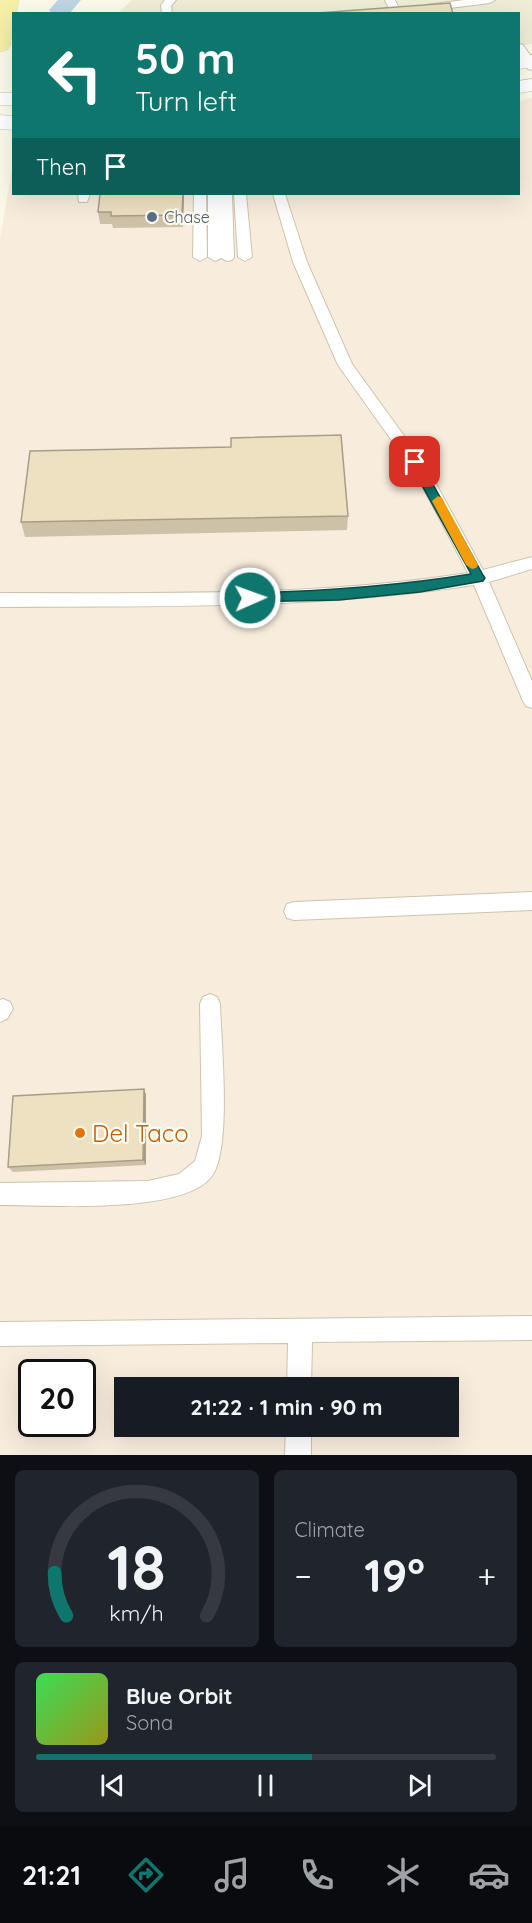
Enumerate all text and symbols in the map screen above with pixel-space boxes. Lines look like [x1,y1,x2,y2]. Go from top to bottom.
text: 50 m [135,32,235,85]
icon: left [36,36,114,114]
text: Turn left [135,84,237,118]
icon: arrive [99,150,132,183]
text: Then [36,153,87,181]
place label: Chase [164,207,210,227]
marker: Chase [145,210,159,224]
pin [389,436,440,487]
icon: arrive [398,445,431,478]
position arrow [218,566,282,630]
place label: Del Taco [92,1118,189,1148]
marker: Del Taco [73,1126,87,1140]
speed limit sign: 20 [18,1359,96,1437]
text: 21:22 · 1 min · 90 m [190,1393,383,1421]
text: Climate [295,1517,365,1542]
text: 18 [108,1528,166,1606]
text: 19° [364,1547,425,1603]
text: − [295,1555,312,1596]
text: + [477,1555,496,1596]
text: km/h [110,1600,164,1626]
text: Blue Orbit [126,1682,232,1710]
text: Sona [126,1710,173,1735]
icon: previous [96,1769,129,1802]
icon: pause [249,1769,282,1802]
icon: next [403,1769,436,1802]
icon: directions [125,1854,167,1896]
icon: music [211,1854,253,1896]
icon: phone [296,1854,338,1896]
icon: climate [382,1854,424,1896]
icon: car [468,1854,510,1896]
text: 21:21 [22,1858,81,1892]

